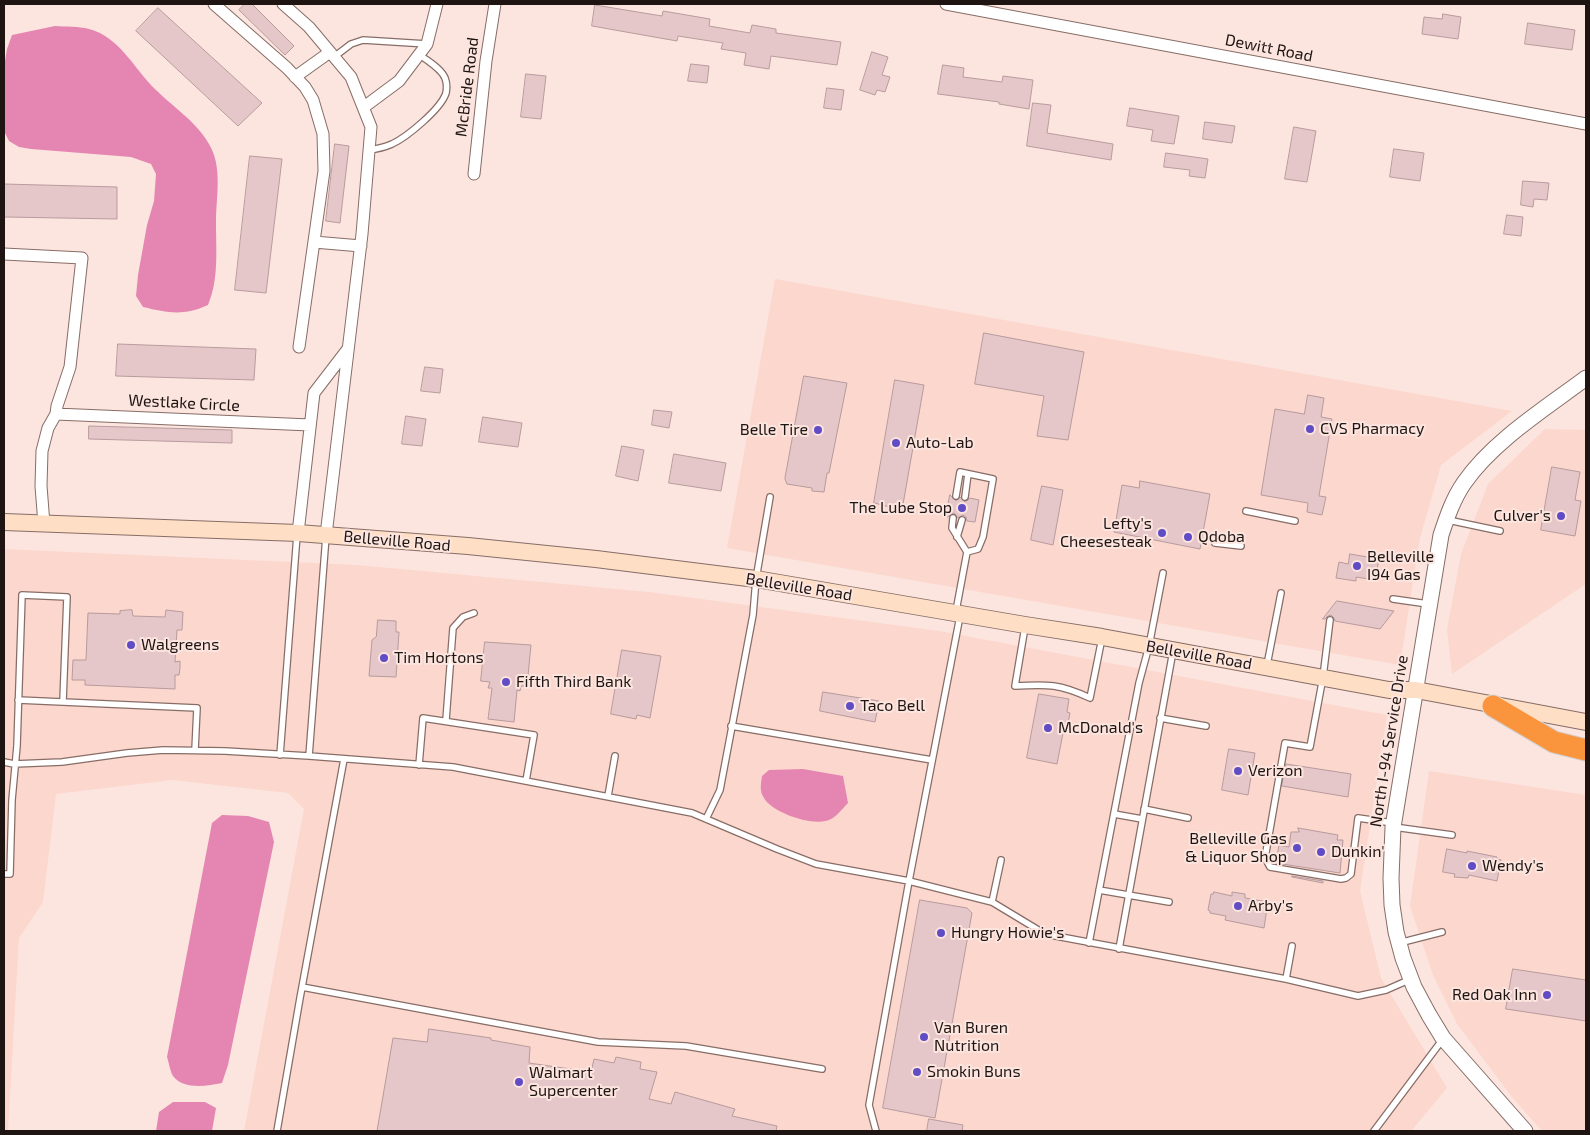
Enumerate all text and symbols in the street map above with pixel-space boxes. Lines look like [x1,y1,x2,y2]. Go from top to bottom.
street label: Dewitt Road [1223,30,1315,66]
street label: McBride Road [451,36,483,138]
street label: Westlake Circle [128,390,240,416]
place label: CVS Pharmacy [1320,419,1424,439]
place label: Belle Tire [740,420,808,440]
marker: CVS Pharmacy [1304,423,1316,435]
marker: Belle Tire [812,424,824,436]
place label: Auto-Lab [906,433,974,453]
marker: Auto-Lab [890,437,902,449]
place label: The Lube Stop [849,498,952,518]
marker: The Lube Stop [956,502,968,514]
place label: Culver's [1493,506,1551,526]
marker: Culver's [1555,510,1567,522]
place label: Lefty's Cheesesteak [1060,514,1152,552]
street label: Belleville Road [343,527,451,555]
marker: Lefty's Cheesesteak [1156,527,1168,539]
place label: Qdoba [1198,527,1245,547]
marker: Qdoba [1182,531,1194,543]
place label: Belleville I94 Gas [1367,547,1434,585]
marker: Belleville I94 Gas [1351,560,1363,572]
street label: Belleville Road [744,569,854,605]
place label: Walgreens [141,635,219,655]
street label: Belleville Road [1144,636,1254,674]
marker: Walgreens [125,639,137,651]
place label: Tim Hortons [394,648,484,668]
marker: Tim Hortons [378,652,390,664]
street label: North I-94 Service Drive [1366,654,1412,828]
place label: Fifth Third Bank [516,672,631,692]
marker: Fifth Third Bank [500,676,512,688]
place label: Taco Bell [860,696,925,716]
marker: Taco Bell [844,700,856,712]
place label: McDonald's [1058,718,1143,738]
marker: McDonald's [1042,722,1054,734]
place label: Verizon [1248,761,1303,781]
marker: Verizon [1232,765,1244,777]
place label: Belleville Gas & Liquor Shop [1185,829,1287,867]
marker: Belleville Gas & Liquor Shop [1291,842,1303,854]
place label: Dunkin' [1331,842,1385,862]
marker: Dunkin' [1315,846,1327,858]
place label: Wendy's [1482,856,1544,876]
marker: Wendy's [1466,860,1478,872]
place label: Arby's [1248,896,1293,916]
marker: Arby's [1232,900,1244,912]
place label: Hungry Howie's [951,923,1064,943]
marker: Hungry Howie's [935,927,947,939]
place label: Red Oak Inn [1452,985,1537,1005]
marker: Red Oak Inn [1541,989,1553,1001]
place label: Van Buren Nutrition [934,1018,1008,1056]
marker: Van Buren Nutrition [918,1031,930,1043]
place label: Smokin Buns [927,1062,1021,1082]
place label: Walmart Supercenter [529,1063,618,1101]
marker: Smokin Buns [911,1066,923,1078]
marker: Walmart Supercenter [513,1076,525,1088]

